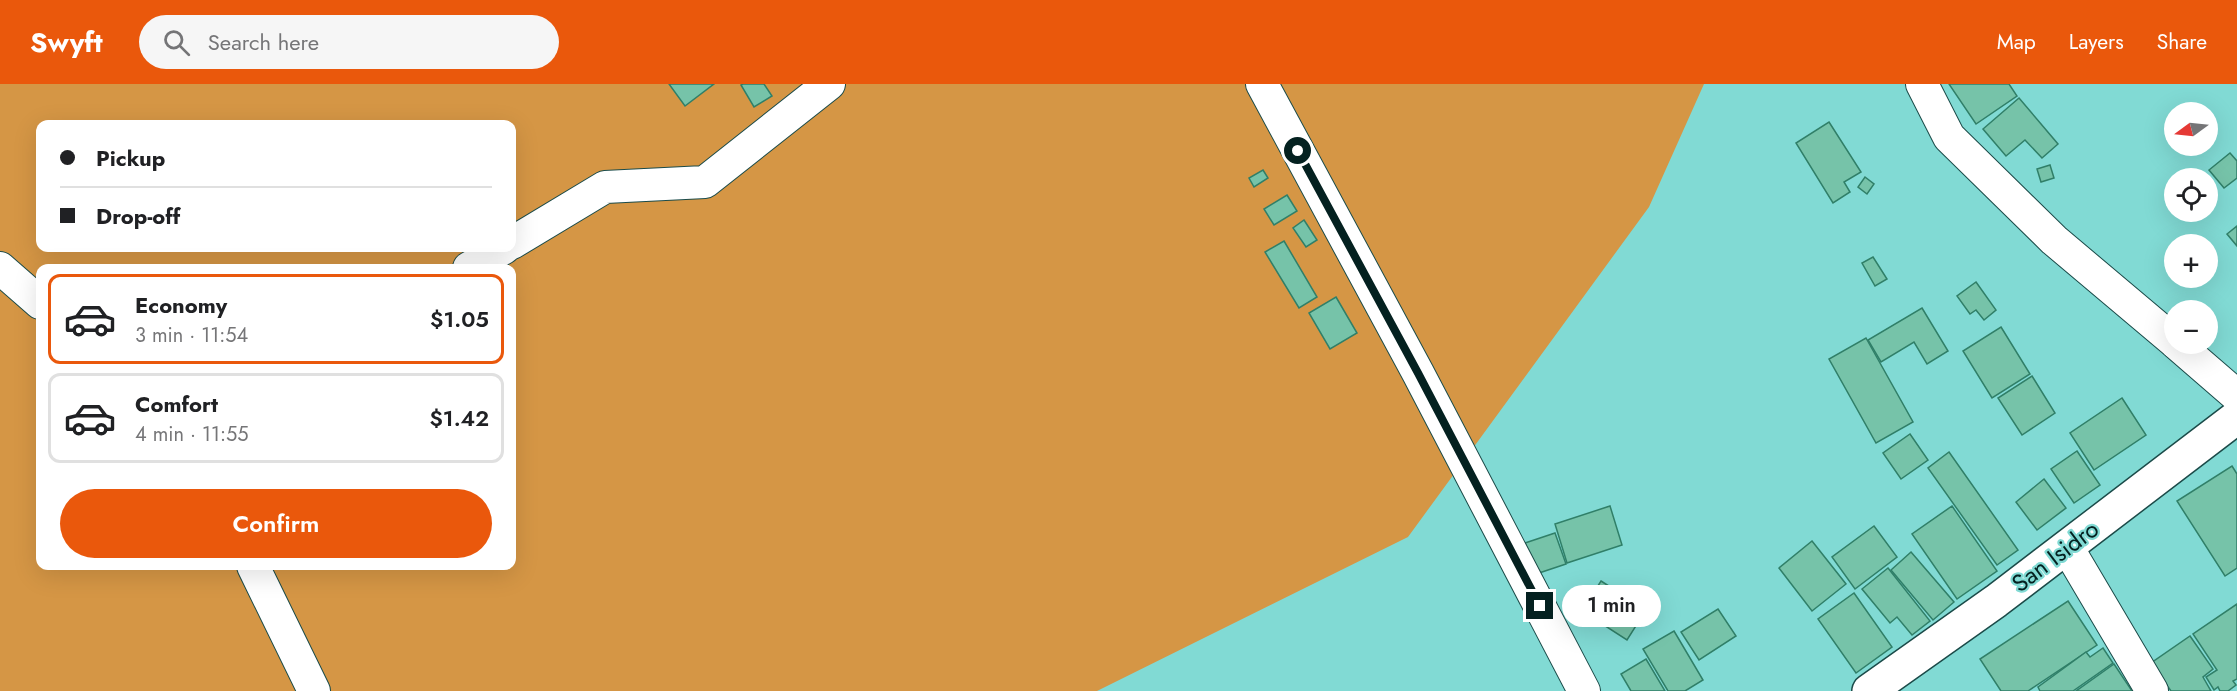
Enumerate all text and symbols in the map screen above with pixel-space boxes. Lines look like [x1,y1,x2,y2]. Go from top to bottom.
search box [139,15,559,69]
text: Swyft [30,22,103,63]
icon: search [160,26,193,59]
text: Search here [208,26,319,58]
text: Map [1997,27,2036,57]
text: Layers [2069,27,2124,57]
text: Share [2157,27,2207,57]
north arrow [2164,102,2218,156]
map controls [2164,102,2218,354]
route start [1284,137,1311,164]
text: Pickup [96,142,165,174]
button: locate [2164,168,2218,222]
text: Drop-off [96,200,180,232]
button: + [2164,234,2218,288]
text: Economy [135,289,227,321]
icon: car [63,292,117,346]
button: − [2164,300,2218,354]
text: $1.05 [430,303,489,335]
text: 3 min · 11:54 [135,321,248,350]
text: Comfort [135,388,218,420]
icon: car [63,391,117,445]
text: $1.42 [429,402,489,434]
text: 4 min · 11:55 [135,420,249,449]
button: Confirm [60,489,492,558]
street label: San Isidro [2004,512,2106,600]
callout: 1 min [1561,585,1660,627]
text: 1 min [1587,591,1636,620]
route end [1526,592,1553,619]

